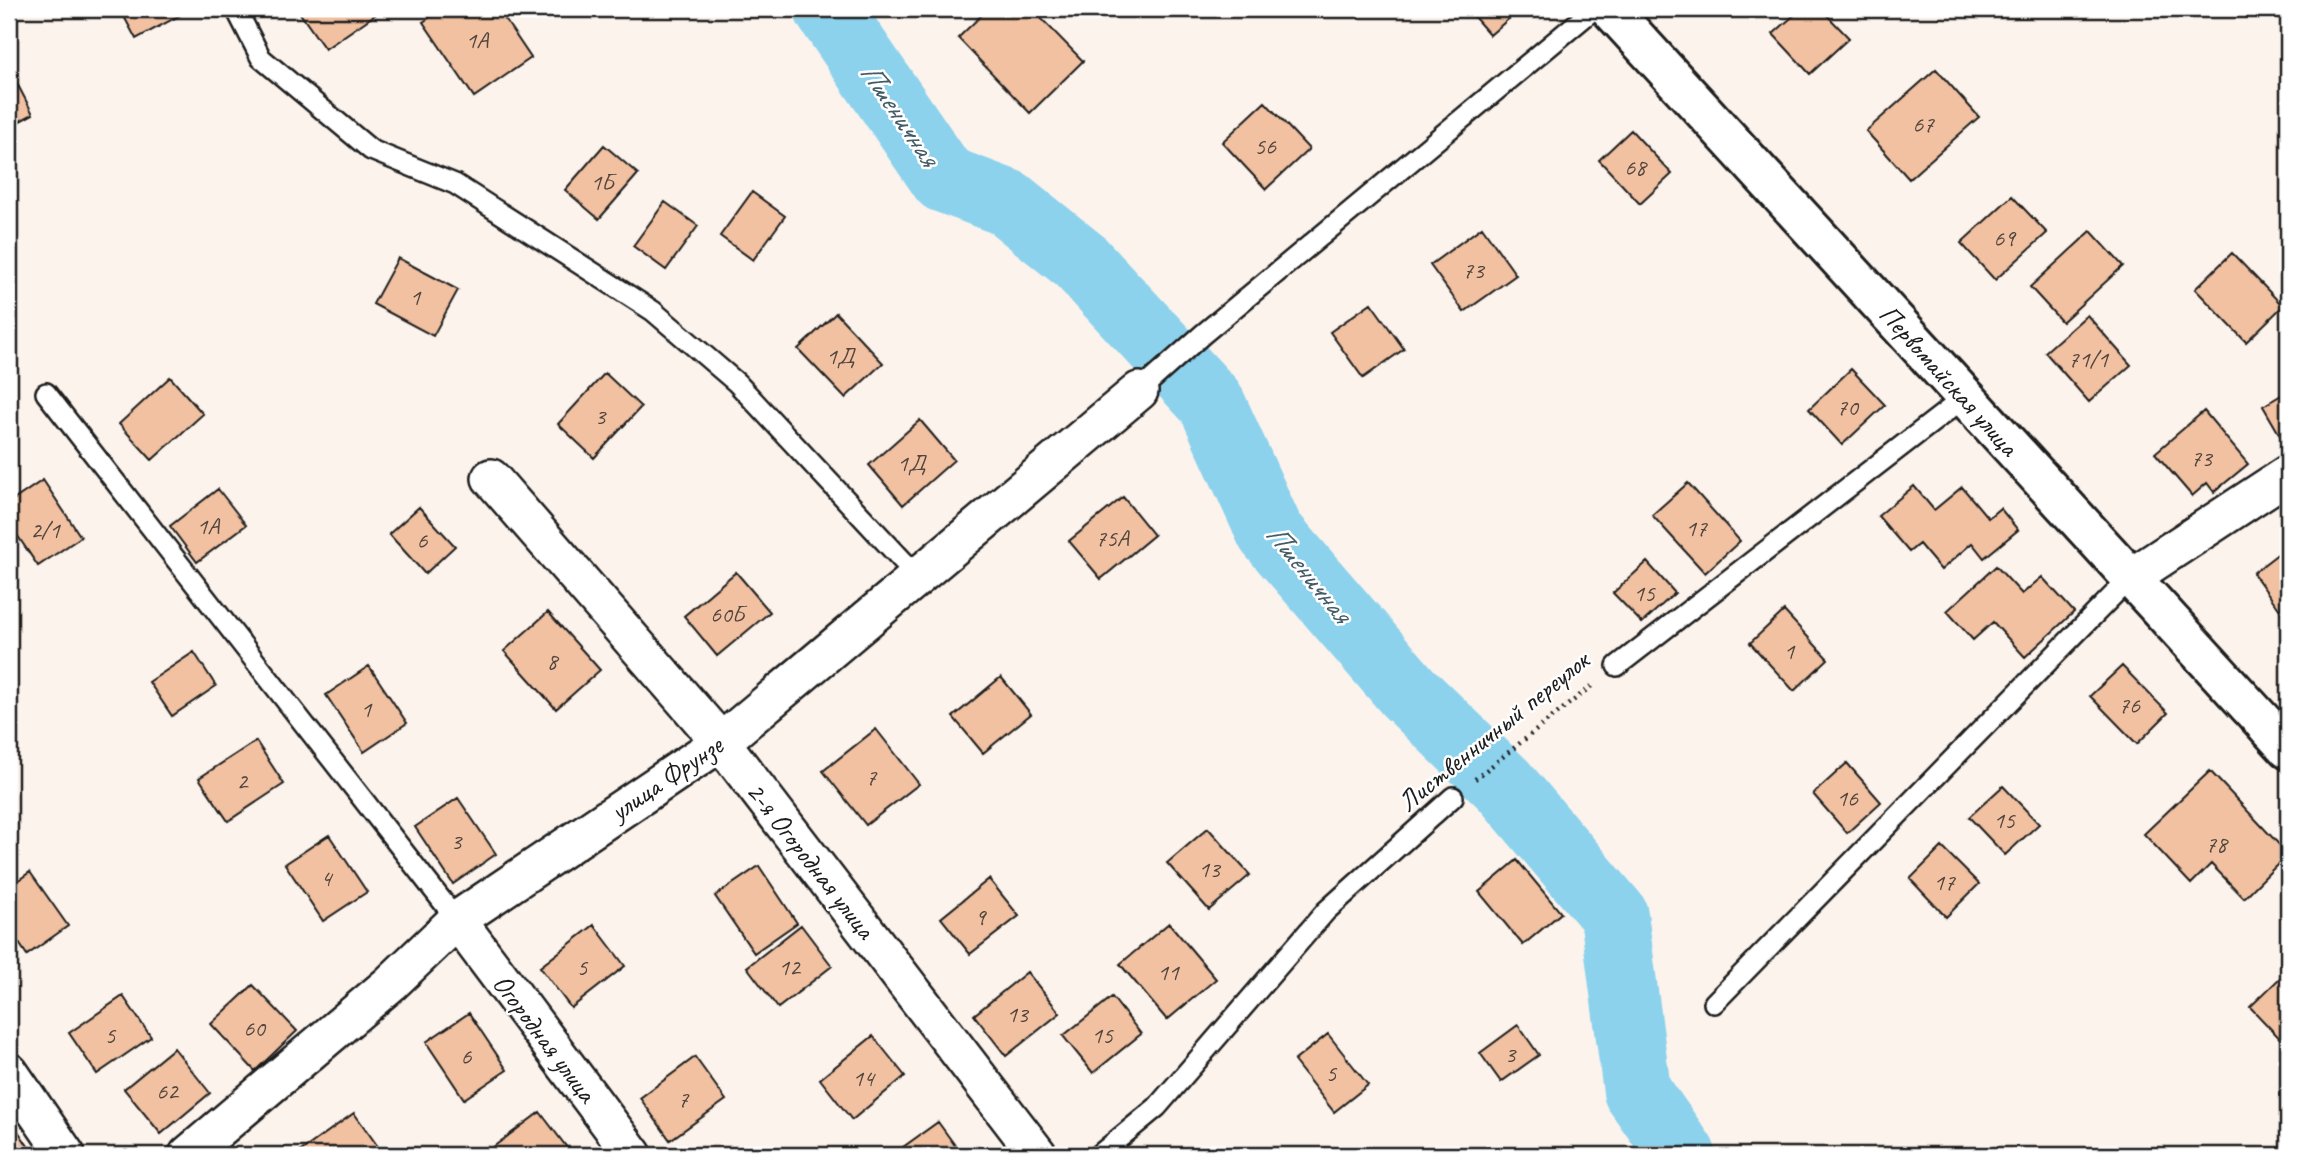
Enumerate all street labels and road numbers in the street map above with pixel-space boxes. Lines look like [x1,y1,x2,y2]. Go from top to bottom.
street label: Первомайская улица [1872,297,2027,464]
street label: Лиственничный переулок [1390,641,1598,819]
street label: улица Фрунзе [601,727,731,829]
street label: 2-я Огородная улица [739,774,884,947]
street label: Огородная улица [485,967,606,1111]

